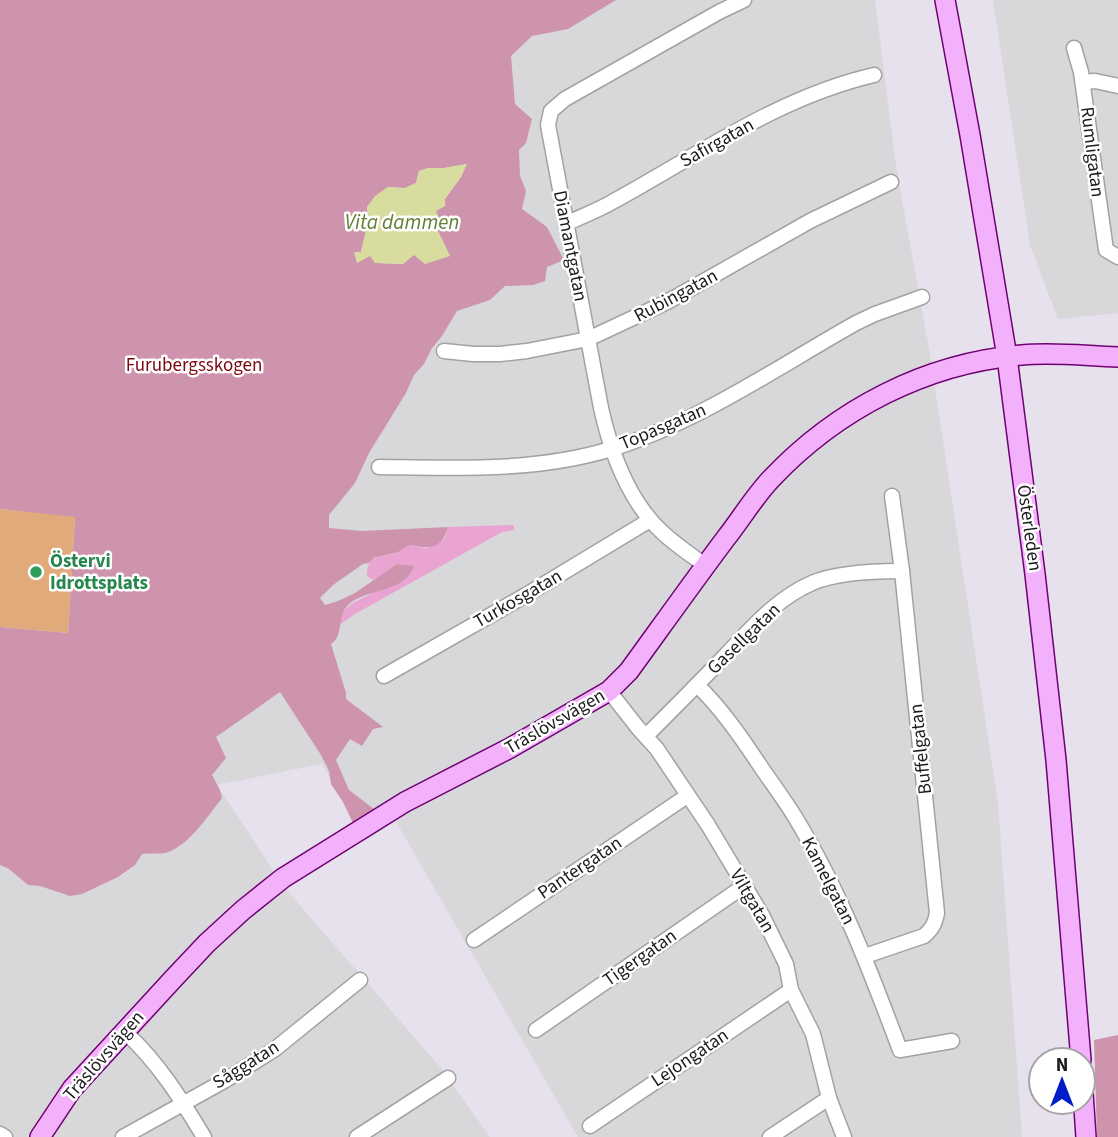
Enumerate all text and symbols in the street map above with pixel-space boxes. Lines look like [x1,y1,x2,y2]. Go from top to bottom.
street label: Rumligatan [1073,105,1111,199]
street label: Safirgatan [675,112,759,174]
street label: Diamantgatan [546,188,594,304]
water label: Vita dammen [345,207,459,237]
street label: Rubingatan [629,263,723,329]
park label: Furubergsskogen [126,352,262,379]
street label: Topasgatan [616,397,710,457]
street label: Österleden [1010,483,1048,573]
place label: Östervi Idrottsplats [50,548,148,597]
street label: Turkosgatan [469,563,567,635]
marker: Östervi Idrottsplats [28,564,44,580]
street label: Gasellgatan [701,597,787,681]
street label: Träslövsvägen [500,682,610,762]
street label: Buffelgatan [903,702,939,796]
street label: Pantergatan [532,830,628,906]
street label: Kamelgatan [794,832,862,930]
street label: Viltgatan [723,864,781,938]
street label: Tigergatan [598,923,682,993]
street label: Träslövsvägen [57,1005,151,1107]
street label: Lejongatan [646,1022,734,1094]
street label: Såggatan [208,1034,284,1096]
north arrow [1027,1046,1097,1116]
text: N [1056,1052,1068,1079]

